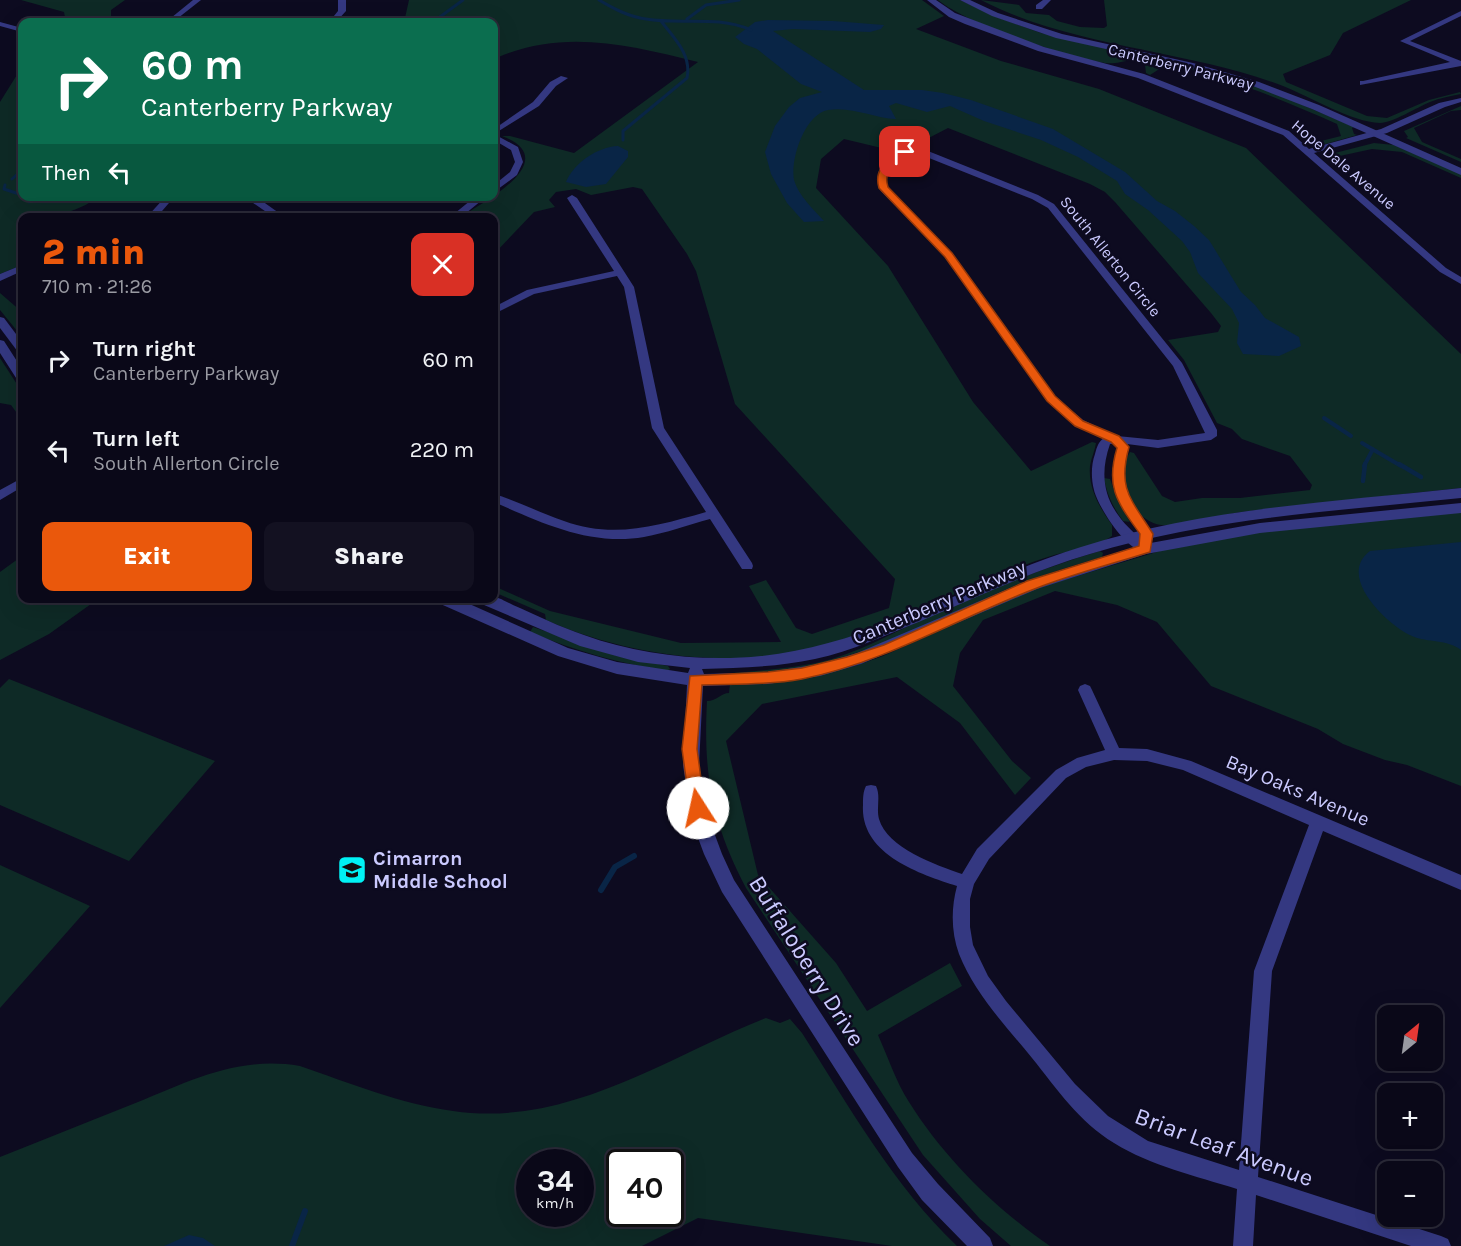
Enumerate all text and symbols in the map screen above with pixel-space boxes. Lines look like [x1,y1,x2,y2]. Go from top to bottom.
street label: Canterberry Parkway [1106,39,1256,94]
text: 60 m [141,40,244,90]
icon: right [42,42,120,120]
text: Canterberry Parkway [141,91,393,123]
street label: Hope Dale Avenue [1288,116,1399,213]
pin [879,126,930,177]
icon: arrive [888,135,921,168]
icon: left [103,156,136,189]
text: Then [42,160,91,186]
street label: South Allerton Circle [1056,192,1165,320]
text: 2 min [42,231,145,273]
button: close [411,233,474,296]
text: 710 m · 21:26 [42,275,152,298]
text: Turn right [93,336,196,362]
icon: right [42,344,75,377]
text: 60 m [423,347,474,373]
text: Canterberry Parkway [93,362,279,385]
text: Turn left [93,426,180,452]
icon: left [42,434,75,467]
text: 220 m [410,437,474,463]
text: South Allerton Circle [93,452,280,475]
button: Exit [42,522,252,591]
button: Share [264,522,474,591]
street label: Canterberry Parkway [849,555,1029,649]
street label: Bay Oaks Avenue [1223,750,1373,831]
position arrow [666,776,730,840]
place label: Cimarron Middle School [373,847,508,893]
school or university icon: Cimarron Middle School [336,854,368,886]
street label: Buffaloberry Drive [743,871,871,1051]
north arrow [1377,1005,1443,1071]
map controls [1377,1005,1443,1227]
button: + [1377,1083,1443,1149]
street label: Briar Leaf Avenue [1131,1102,1317,1192]
speed limit sign: 40 [606,1149,684,1227]
button: − [1377,1161,1443,1227]
text: 34 [537,1163,573,1199]
text: km/h [536,1194,574,1212]

